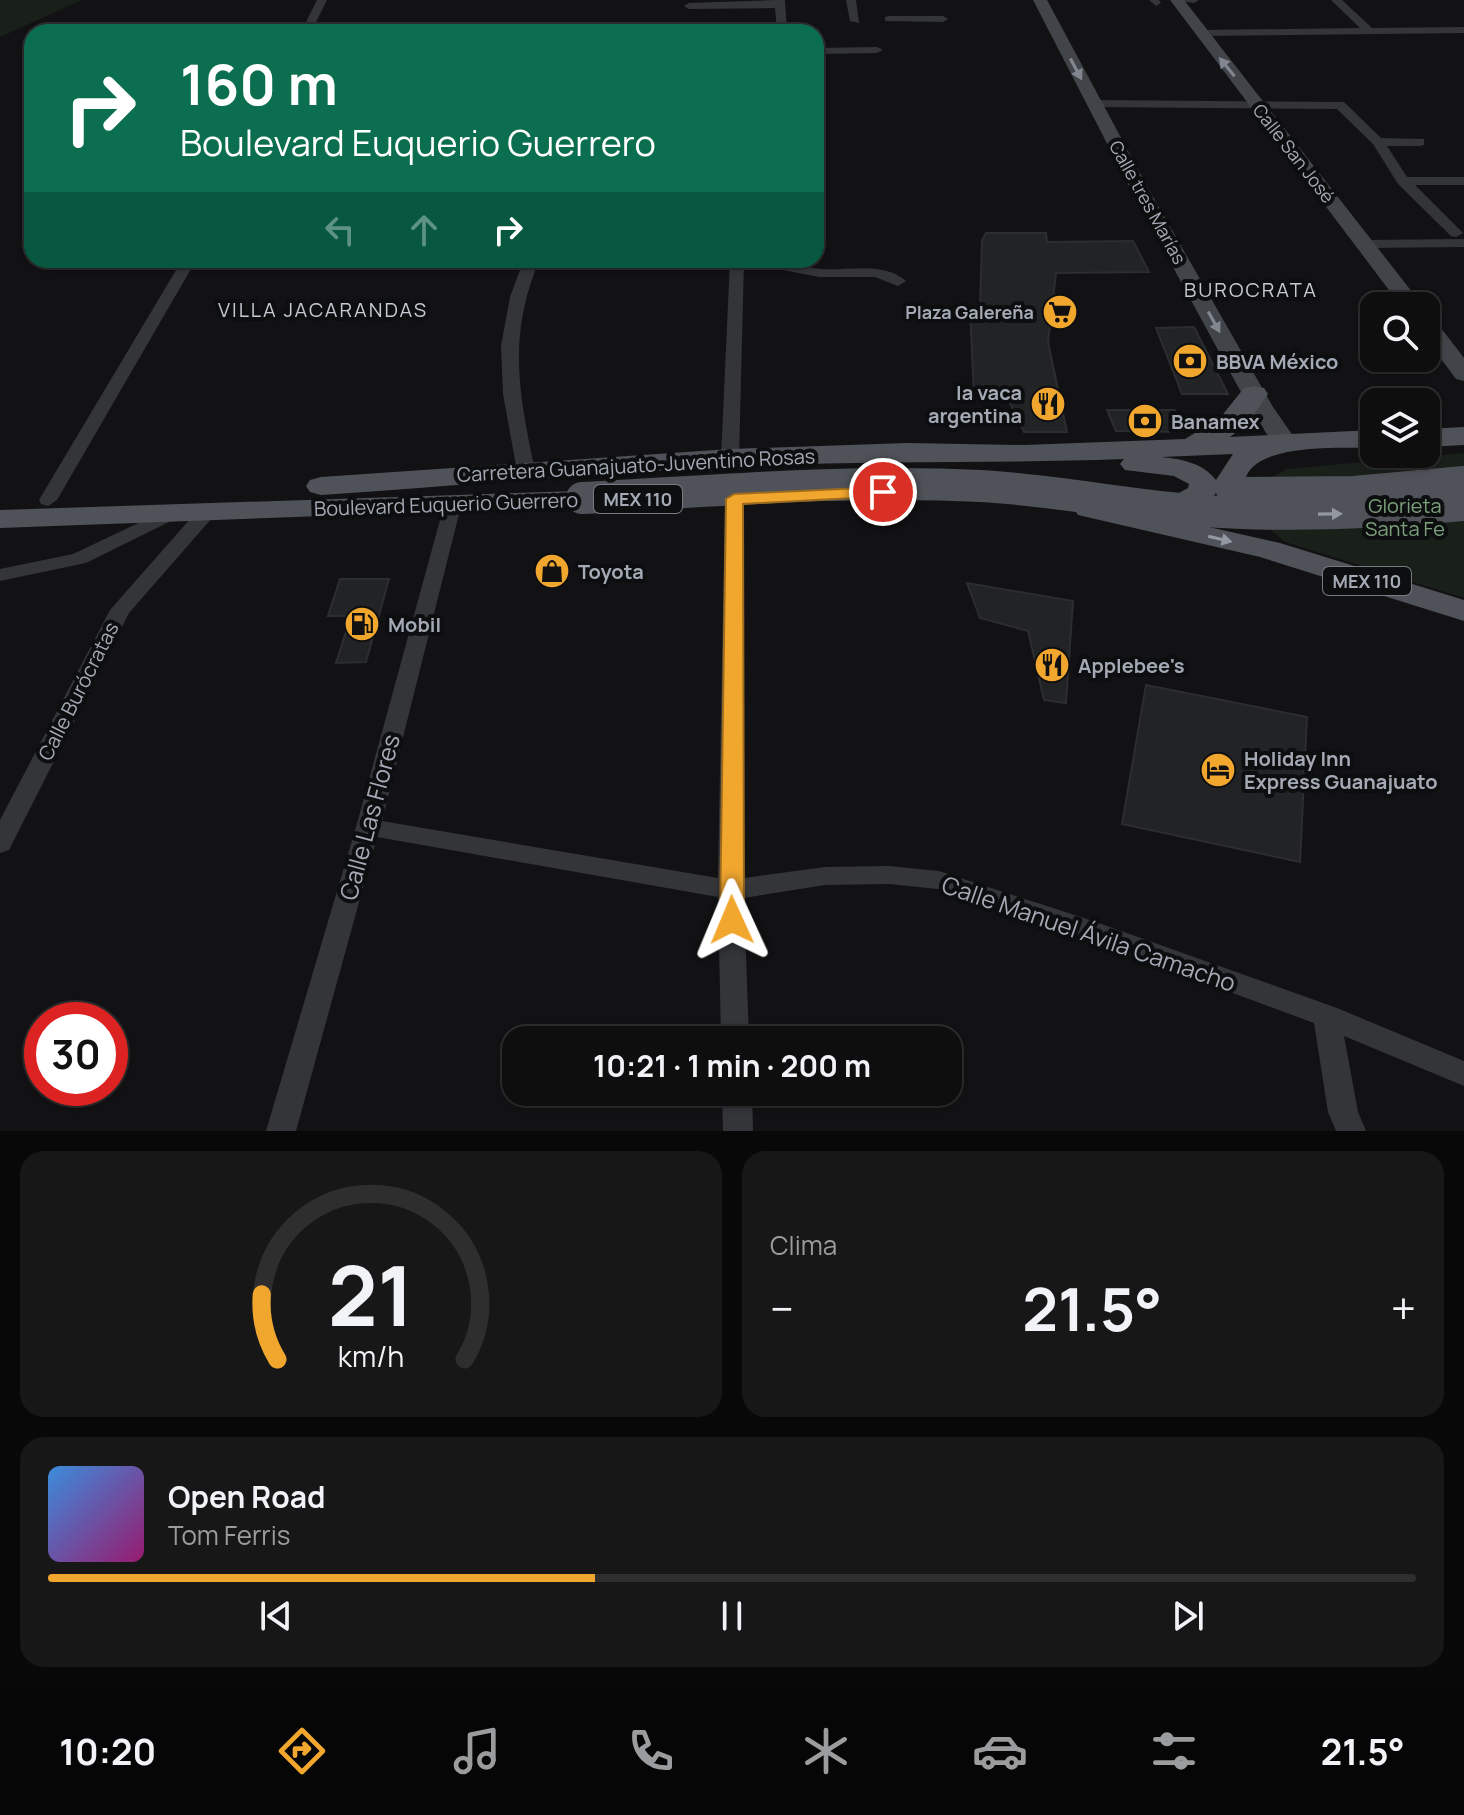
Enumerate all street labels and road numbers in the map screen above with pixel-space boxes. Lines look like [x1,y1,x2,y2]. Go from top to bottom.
street label: Calle San José [1248,98,1340,208]
street label: Calle tres Marías [1104,136,1192,268]
street label: Carretera Guanajuato-Juventino Rosas [456,442,816,488]
road number: MEX 110 [594,485,682,513]
street label: Boulevard Euquerio Guerrero [313,486,579,522]
road number: MEX 110 [1323,567,1411,595]
street label: Calle Burócratas [31,617,125,765]
street label: Calle Las Flores [331,730,407,904]
street label: Calle Manuel Ávila Camacho [938,867,1240,999]

